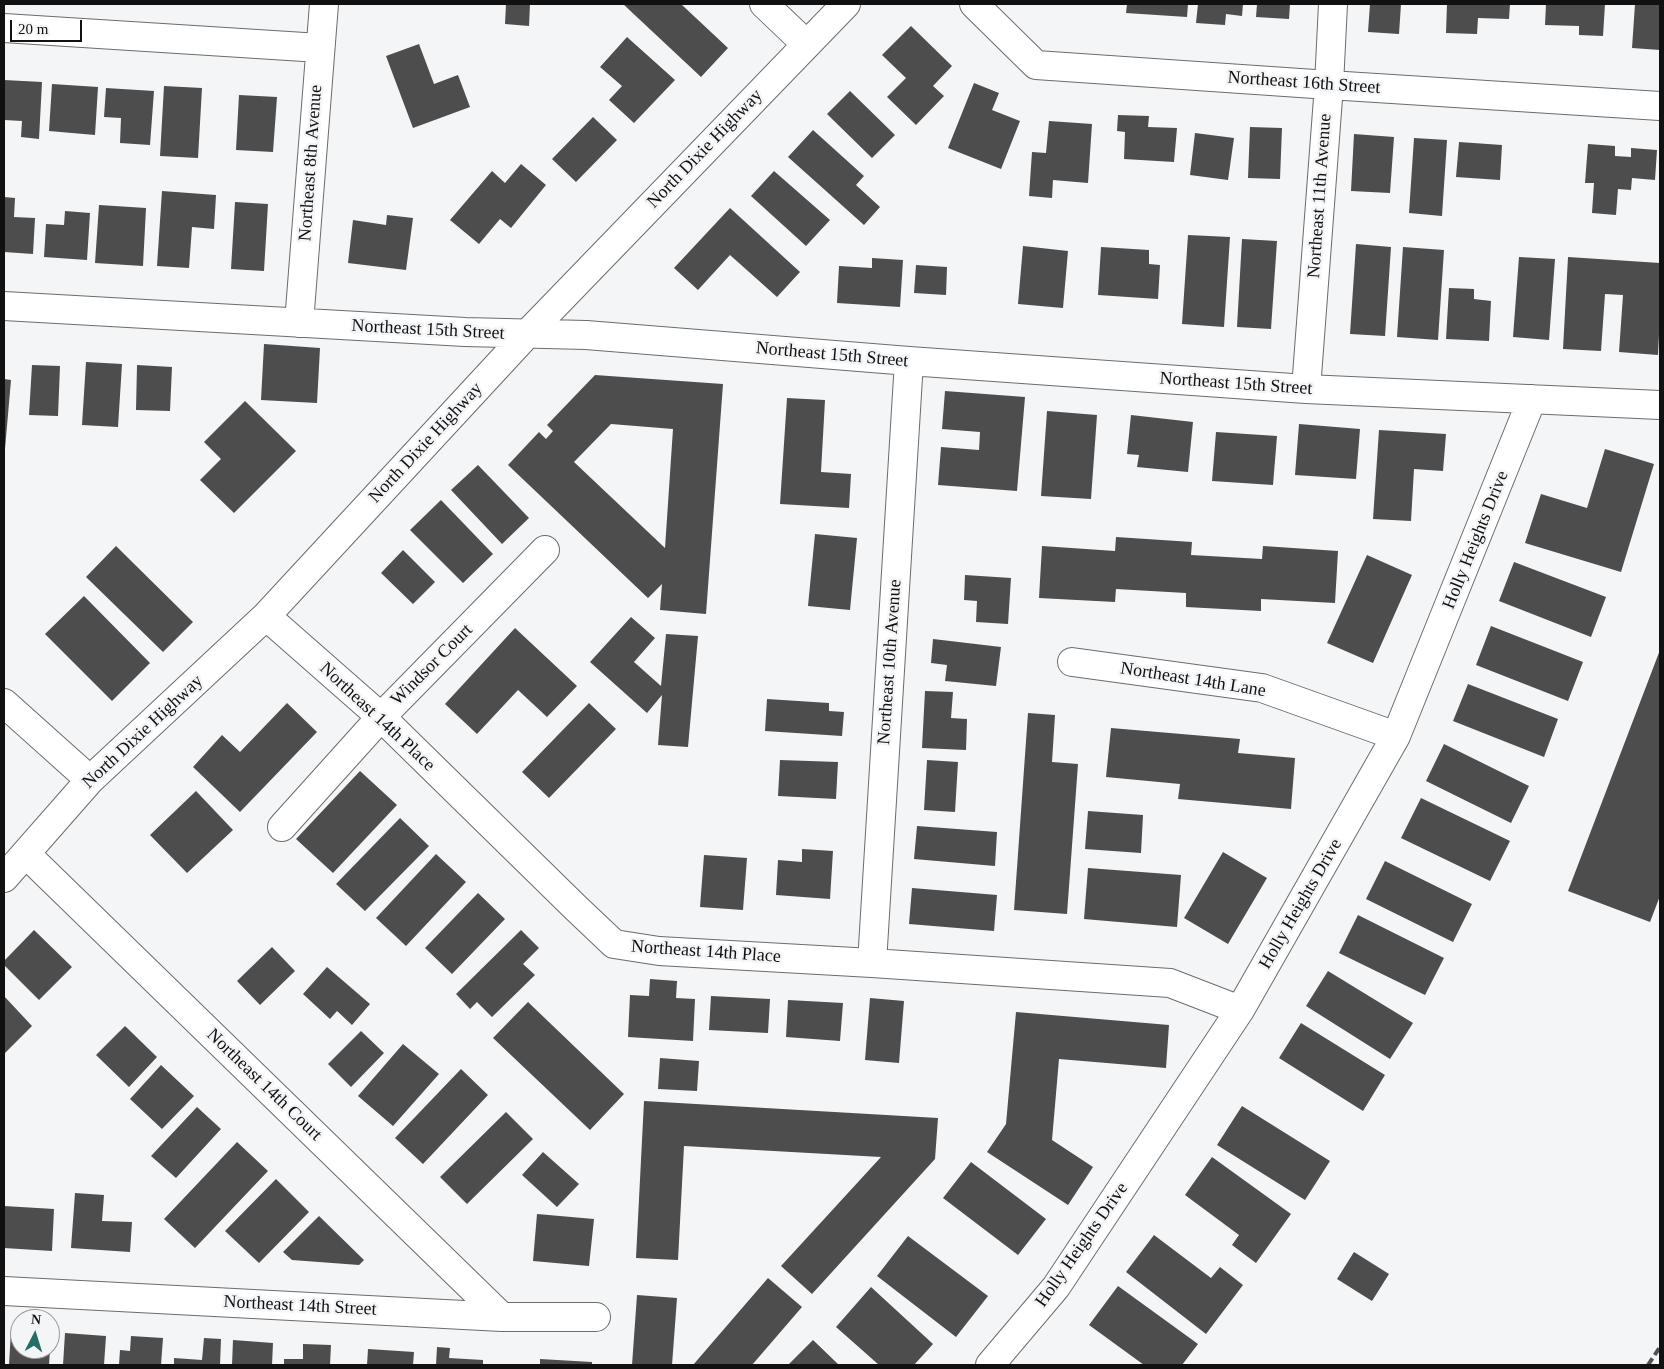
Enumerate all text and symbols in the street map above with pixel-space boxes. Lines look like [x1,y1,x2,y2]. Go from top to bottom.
scale bar [12,10,85,42]
text: 20 m [18,21,48,37]
street label: Northeast 16th Street [1227,67,1381,99]
street label: Northeast 8th Avenue [295,84,327,242]
street label: North Dixie Highway [643,85,767,213]
street label: Northeast 11th Avenue [1303,113,1337,279]
street label: Northeast 15th Street [351,315,505,345]
street label: Northeast 15th Street [755,338,909,372]
street label: Northeast 15th Street [1159,368,1313,400]
street label: North Dixie Highway [365,378,487,508]
street label: Holly Heights Drive [1438,468,1514,612]
street label: Northeast 10th Avenue [873,579,907,745]
street label: Windsor Court [387,620,477,710]
street label: Northeast 14th Place [315,658,439,776]
street label: Northeast 14th Lane [1119,658,1267,702]
street label: North Dixie Highway [78,671,208,793]
street label: Holly Heights Drive [1255,835,1347,973]
street label: Northeast 14th Place [630,936,782,968]
street label: Northeast 14th Court [202,1024,326,1146]
street label: Holly Heights Drive [1031,1179,1133,1311]
street label: Northeast 14th Street [223,1291,377,1321]
north arrow [10,1309,60,1359]
text: N [31,1312,42,1327]

